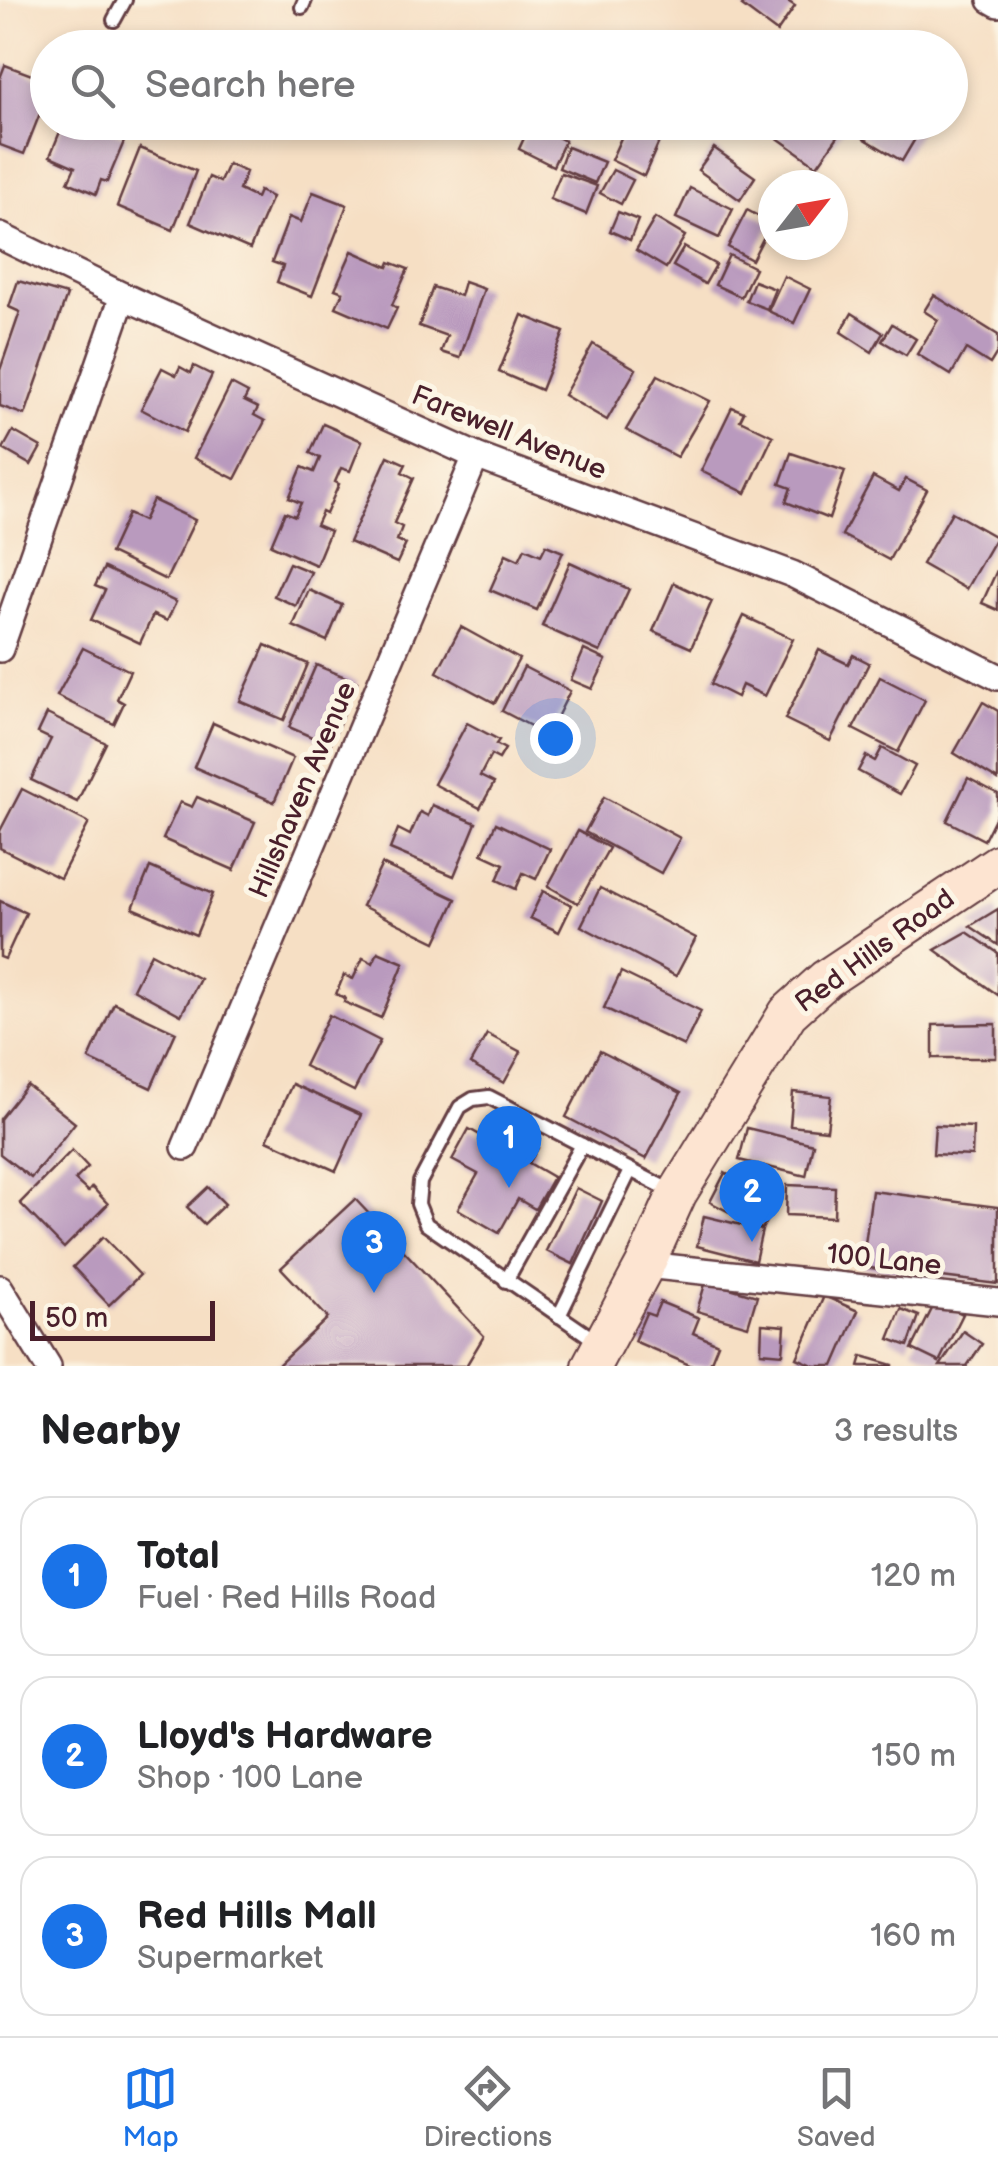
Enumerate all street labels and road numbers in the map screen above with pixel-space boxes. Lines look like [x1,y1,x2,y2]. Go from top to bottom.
street label: Farewell Avenue [407,379,611,487]
street label: Hillshaven Avenue [243,677,363,903]
street label: Red Hills Road [789,882,961,1020]
street label: 100 Lane [825,1238,943,1282]

